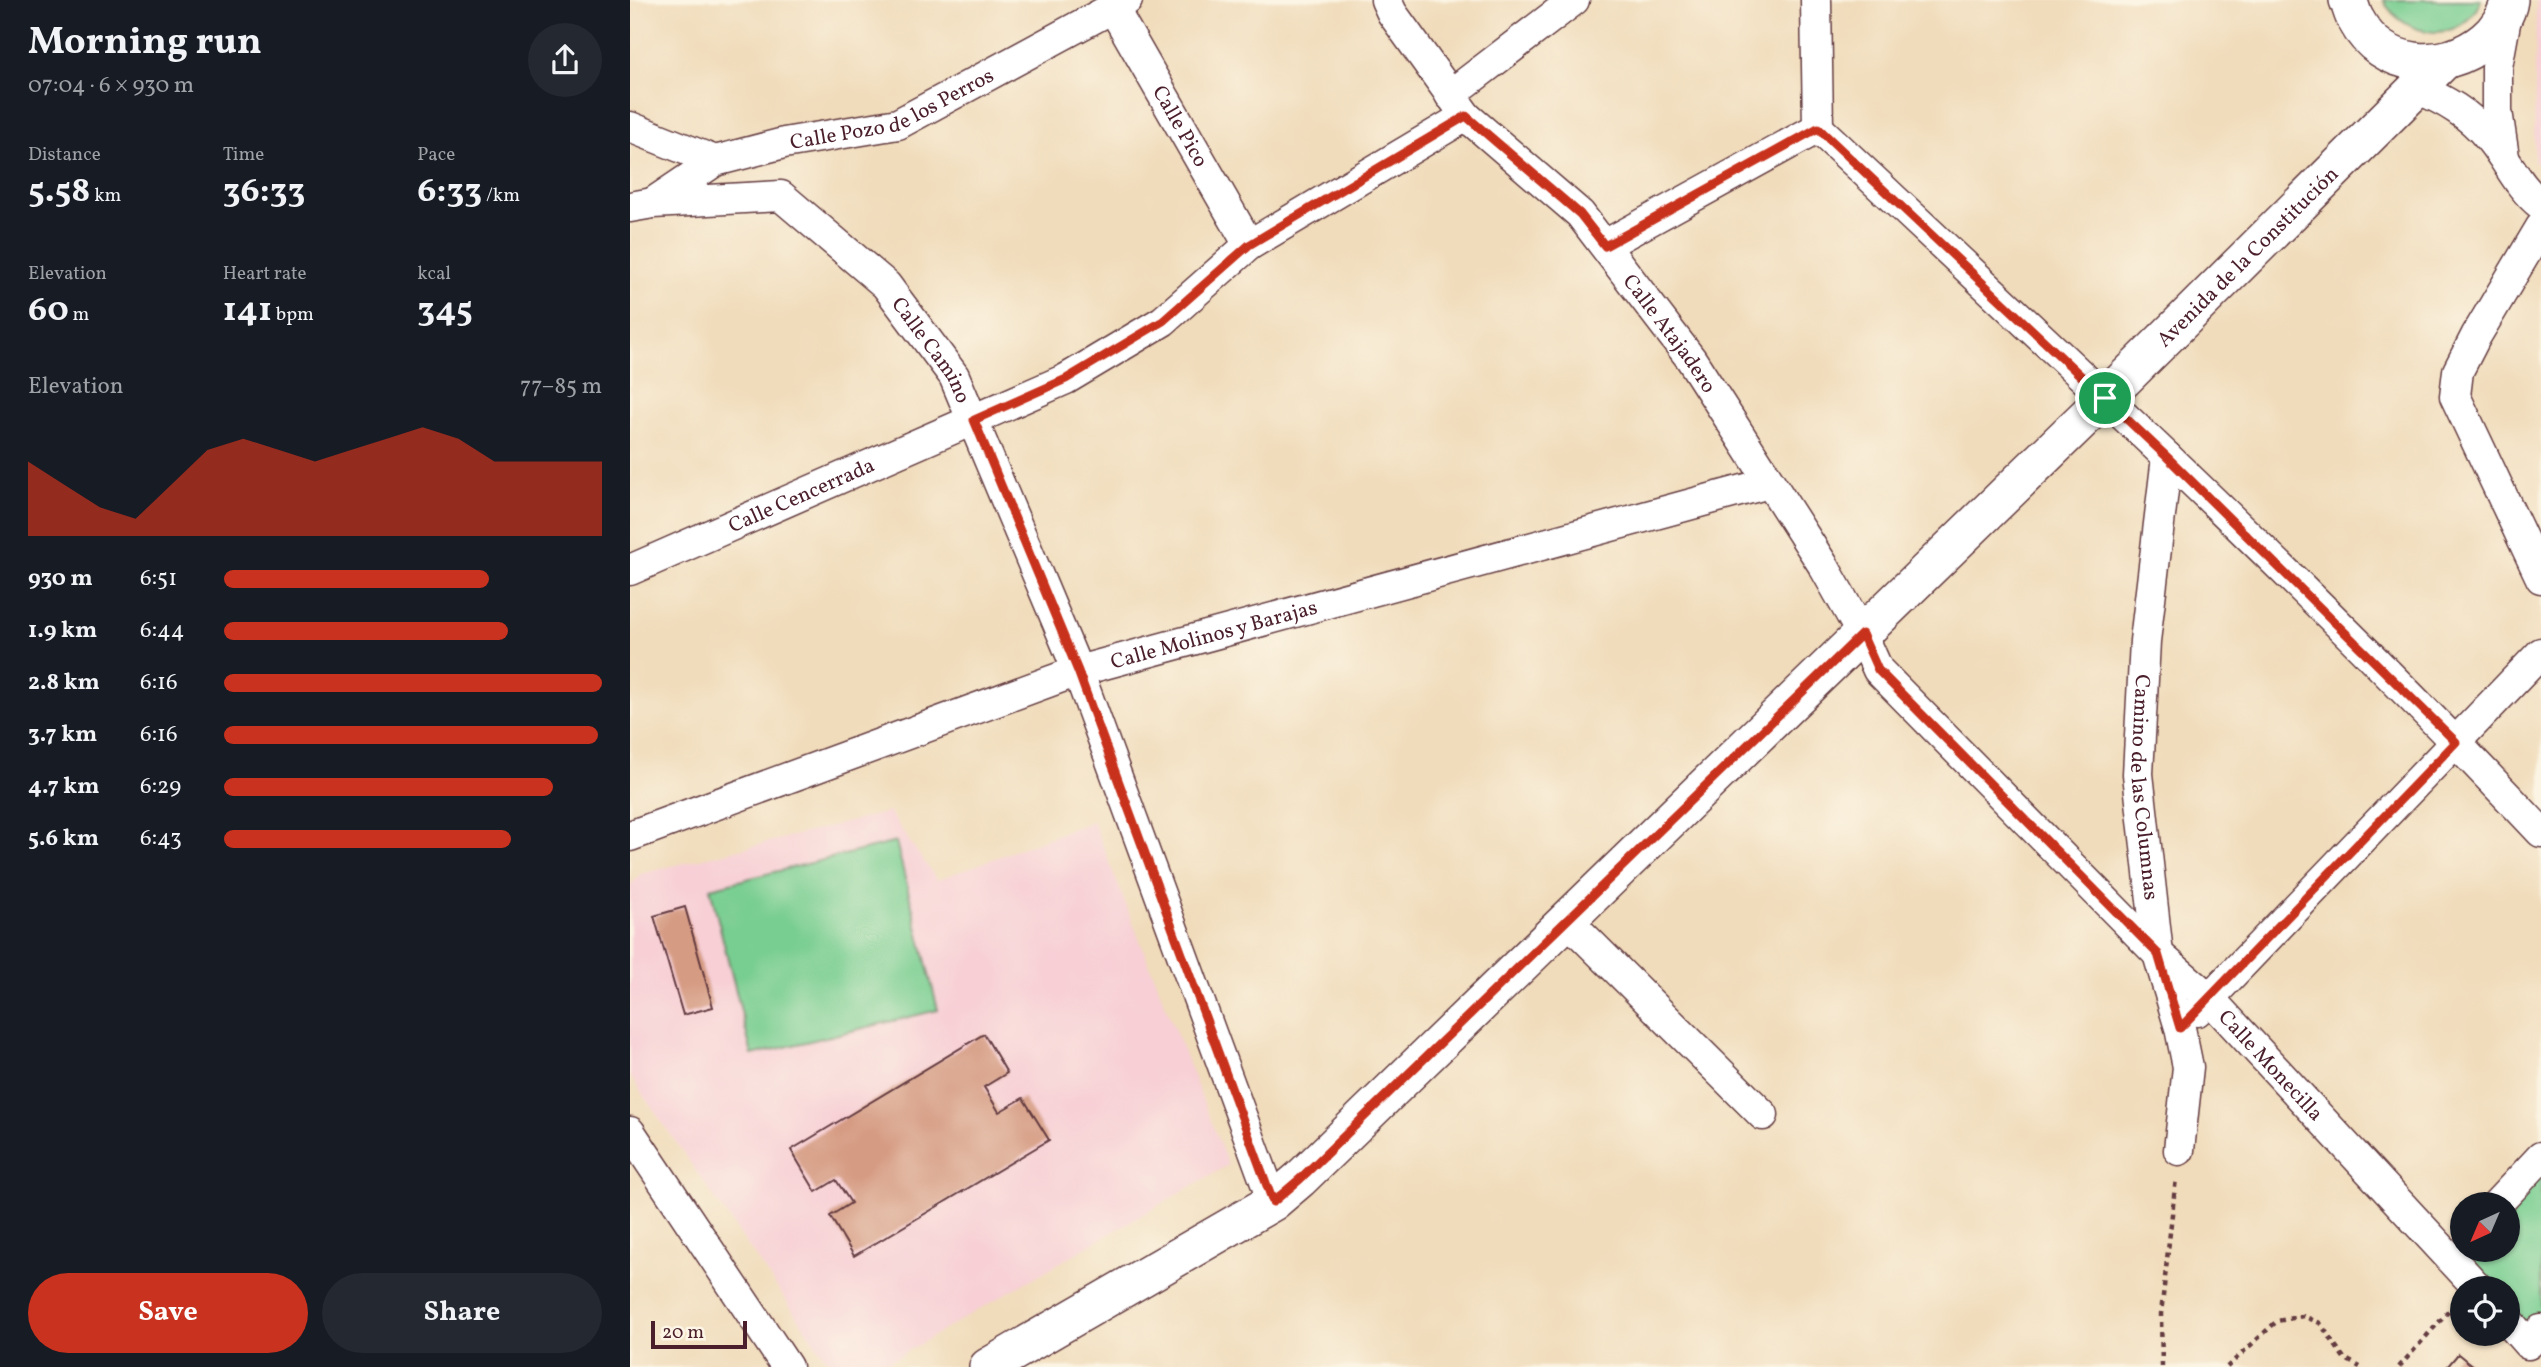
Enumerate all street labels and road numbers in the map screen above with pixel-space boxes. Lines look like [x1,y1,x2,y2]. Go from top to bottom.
street label: Calle Pozo de los Perros [788,62,999,158]
street label: Calle Pico [1144,80,1214,173]
street label: Avenida de la Constitución [2151,161,2346,354]
street label: Calle Atajadero [1615,269,1722,399]
street label: Calle Camino [884,292,977,408]
street label: Calle Cencerrada [724,452,880,541]
street label: Calle Molinos y Barajas [1107,594,1321,678]
street label: Camino de las Columnas [2122,674,2165,902]
street label: Calle Monecilla [2211,1004,2329,1128]

